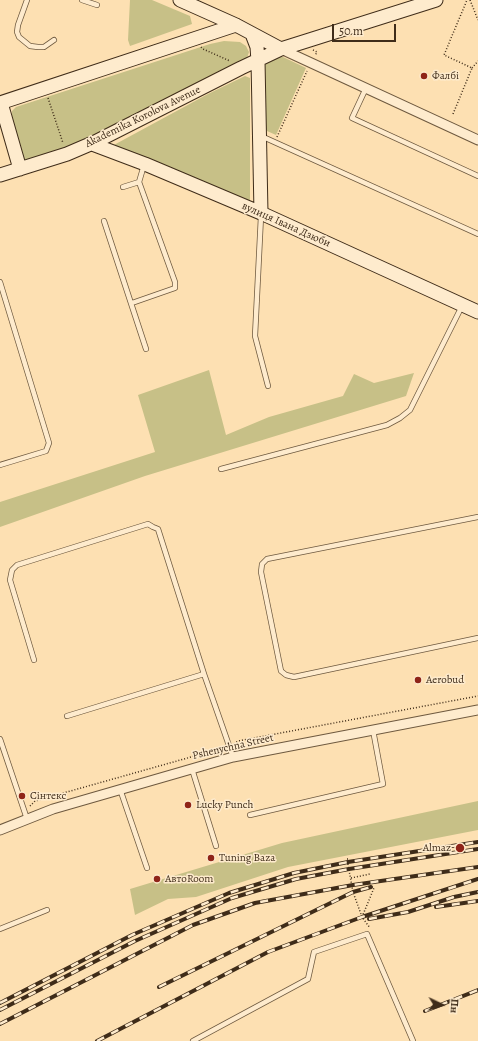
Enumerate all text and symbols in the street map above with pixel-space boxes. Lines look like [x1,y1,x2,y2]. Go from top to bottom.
scale bar [334,16,398,42]
text: 50 m [339,23,363,39]
place label: Фалбі [432,69,459,83]
marker: Фалбі [419,71,429,81]
street label: Akademika Korolova Avenue [83,83,203,151]
street label: вулиця Івана Дзюби [240,200,332,250]
place label: Aerobud [426,673,464,687]
marker: Aerobud [413,675,423,685]
street label: Pshenychna Street [191,731,275,763]
place label: Сінтекс [30,789,66,803]
marker: Сінтекс [17,791,27,801]
place label: Lucky Punch [196,798,253,812]
marker: Lucky Punch [183,800,193,810]
place label: Almaz [423,841,451,855]
marker: Almaz [454,842,466,854]
place label: Tuning Baza [219,851,275,865]
marker: Tuning Baza [206,853,216,863]
place label: АвтоRoom [165,872,213,886]
marker: АвтоRoom [152,874,162,884]
north arrow [422,985,462,1025]
text: Пн [446,998,462,1014]

